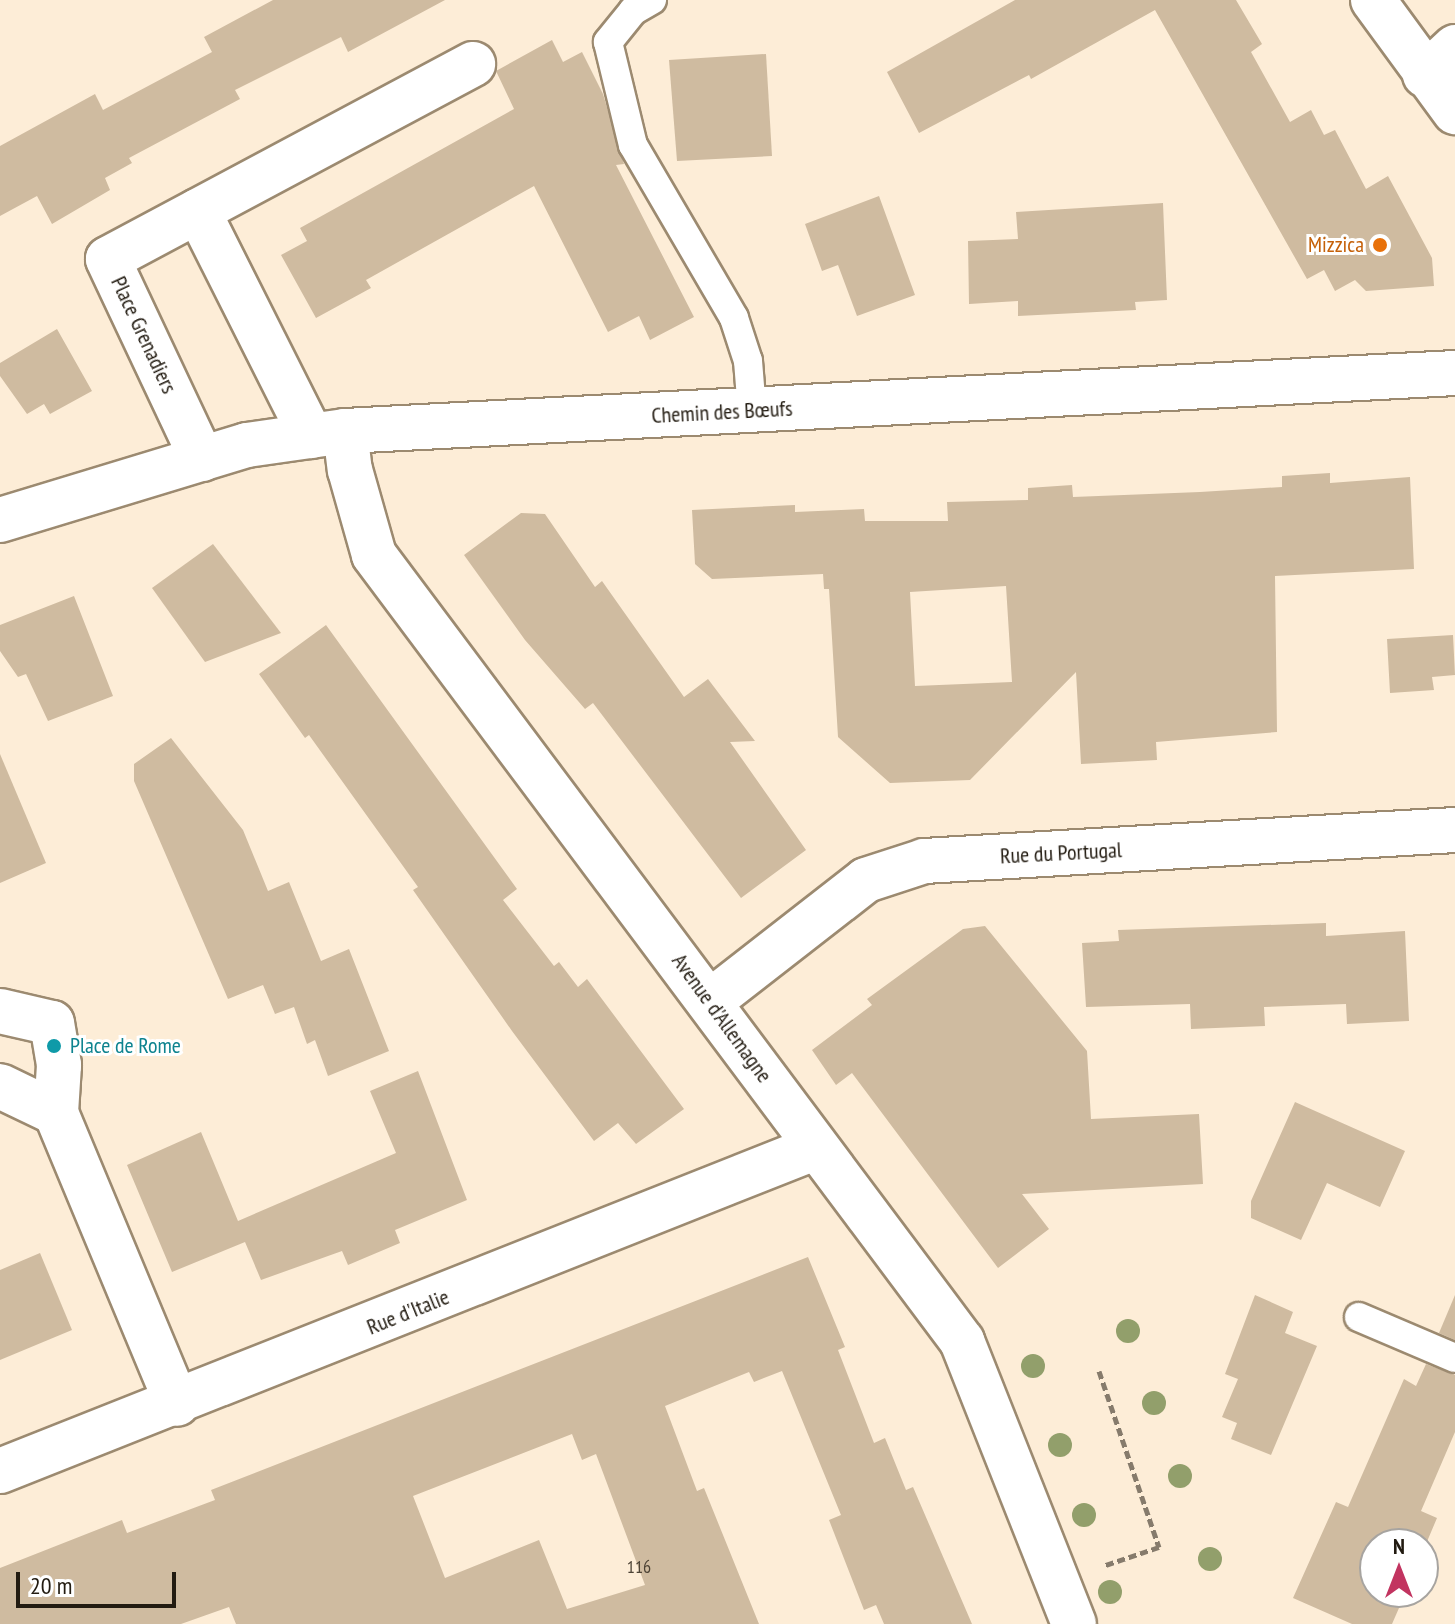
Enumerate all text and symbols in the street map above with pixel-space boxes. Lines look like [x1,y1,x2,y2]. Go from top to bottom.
place label: Mizzica [1308,232,1364,258]
marker: Mizzica [1371,236,1389,254]
street label: Place Grenadiers [105,272,183,398]
street label: Chemin des Bœufs [651,395,793,429]
street label: Rue du Portugal [999,837,1123,869]
street label: Avenue d'Allemagne [666,948,778,1088]
place label: Place de Rome [70,1033,181,1059]
marker: Place de Rome [45,1037,63,1055]
street label: Rue d'Italie [363,1284,453,1340]
north arrow [1359,1528,1439,1608]
text: N [1393,1532,1405,1560]
scale bar [20,1556,180,1606]
house number: 116 [627,1556,651,1578]
text: 20 m [30,1570,72,1601]

